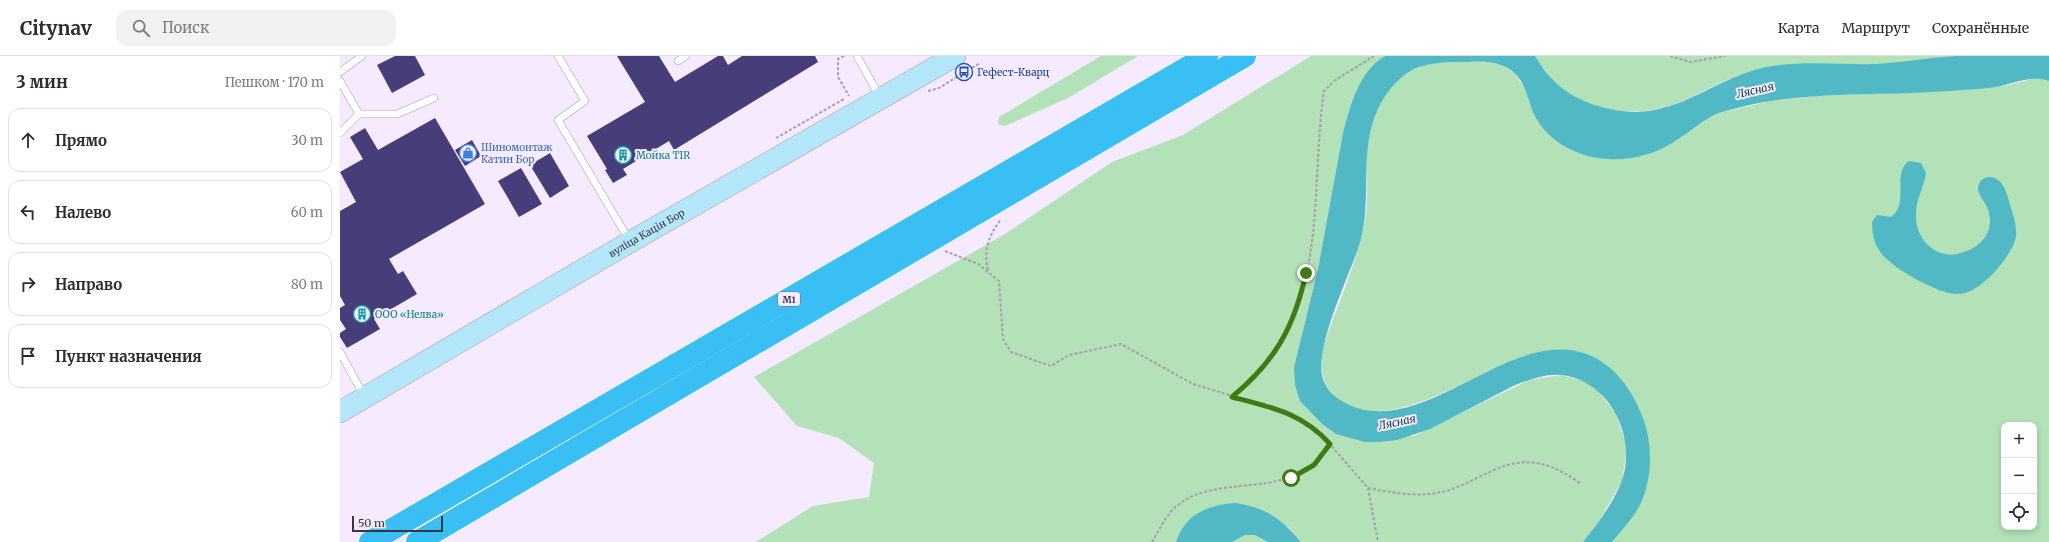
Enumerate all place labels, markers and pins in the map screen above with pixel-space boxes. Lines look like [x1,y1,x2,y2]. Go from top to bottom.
bus stop icon: Гефест-Кварц [954,62,974,82]
place label: Гефест-Кварц [977,66,1050,79]
place label: Шиномонтаж Катин Бор [481,141,552,166]
shop icon: Шиномонтаж Катин Бор [458,143,478,163]
building icon: Мойка TIR [613,145,633,165]
place label: Мойка TIR [636,149,690,162]
building icon: ООО «Нелва» [352,304,372,324]
place label: ООО «Нелва» [375,308,444,321]

